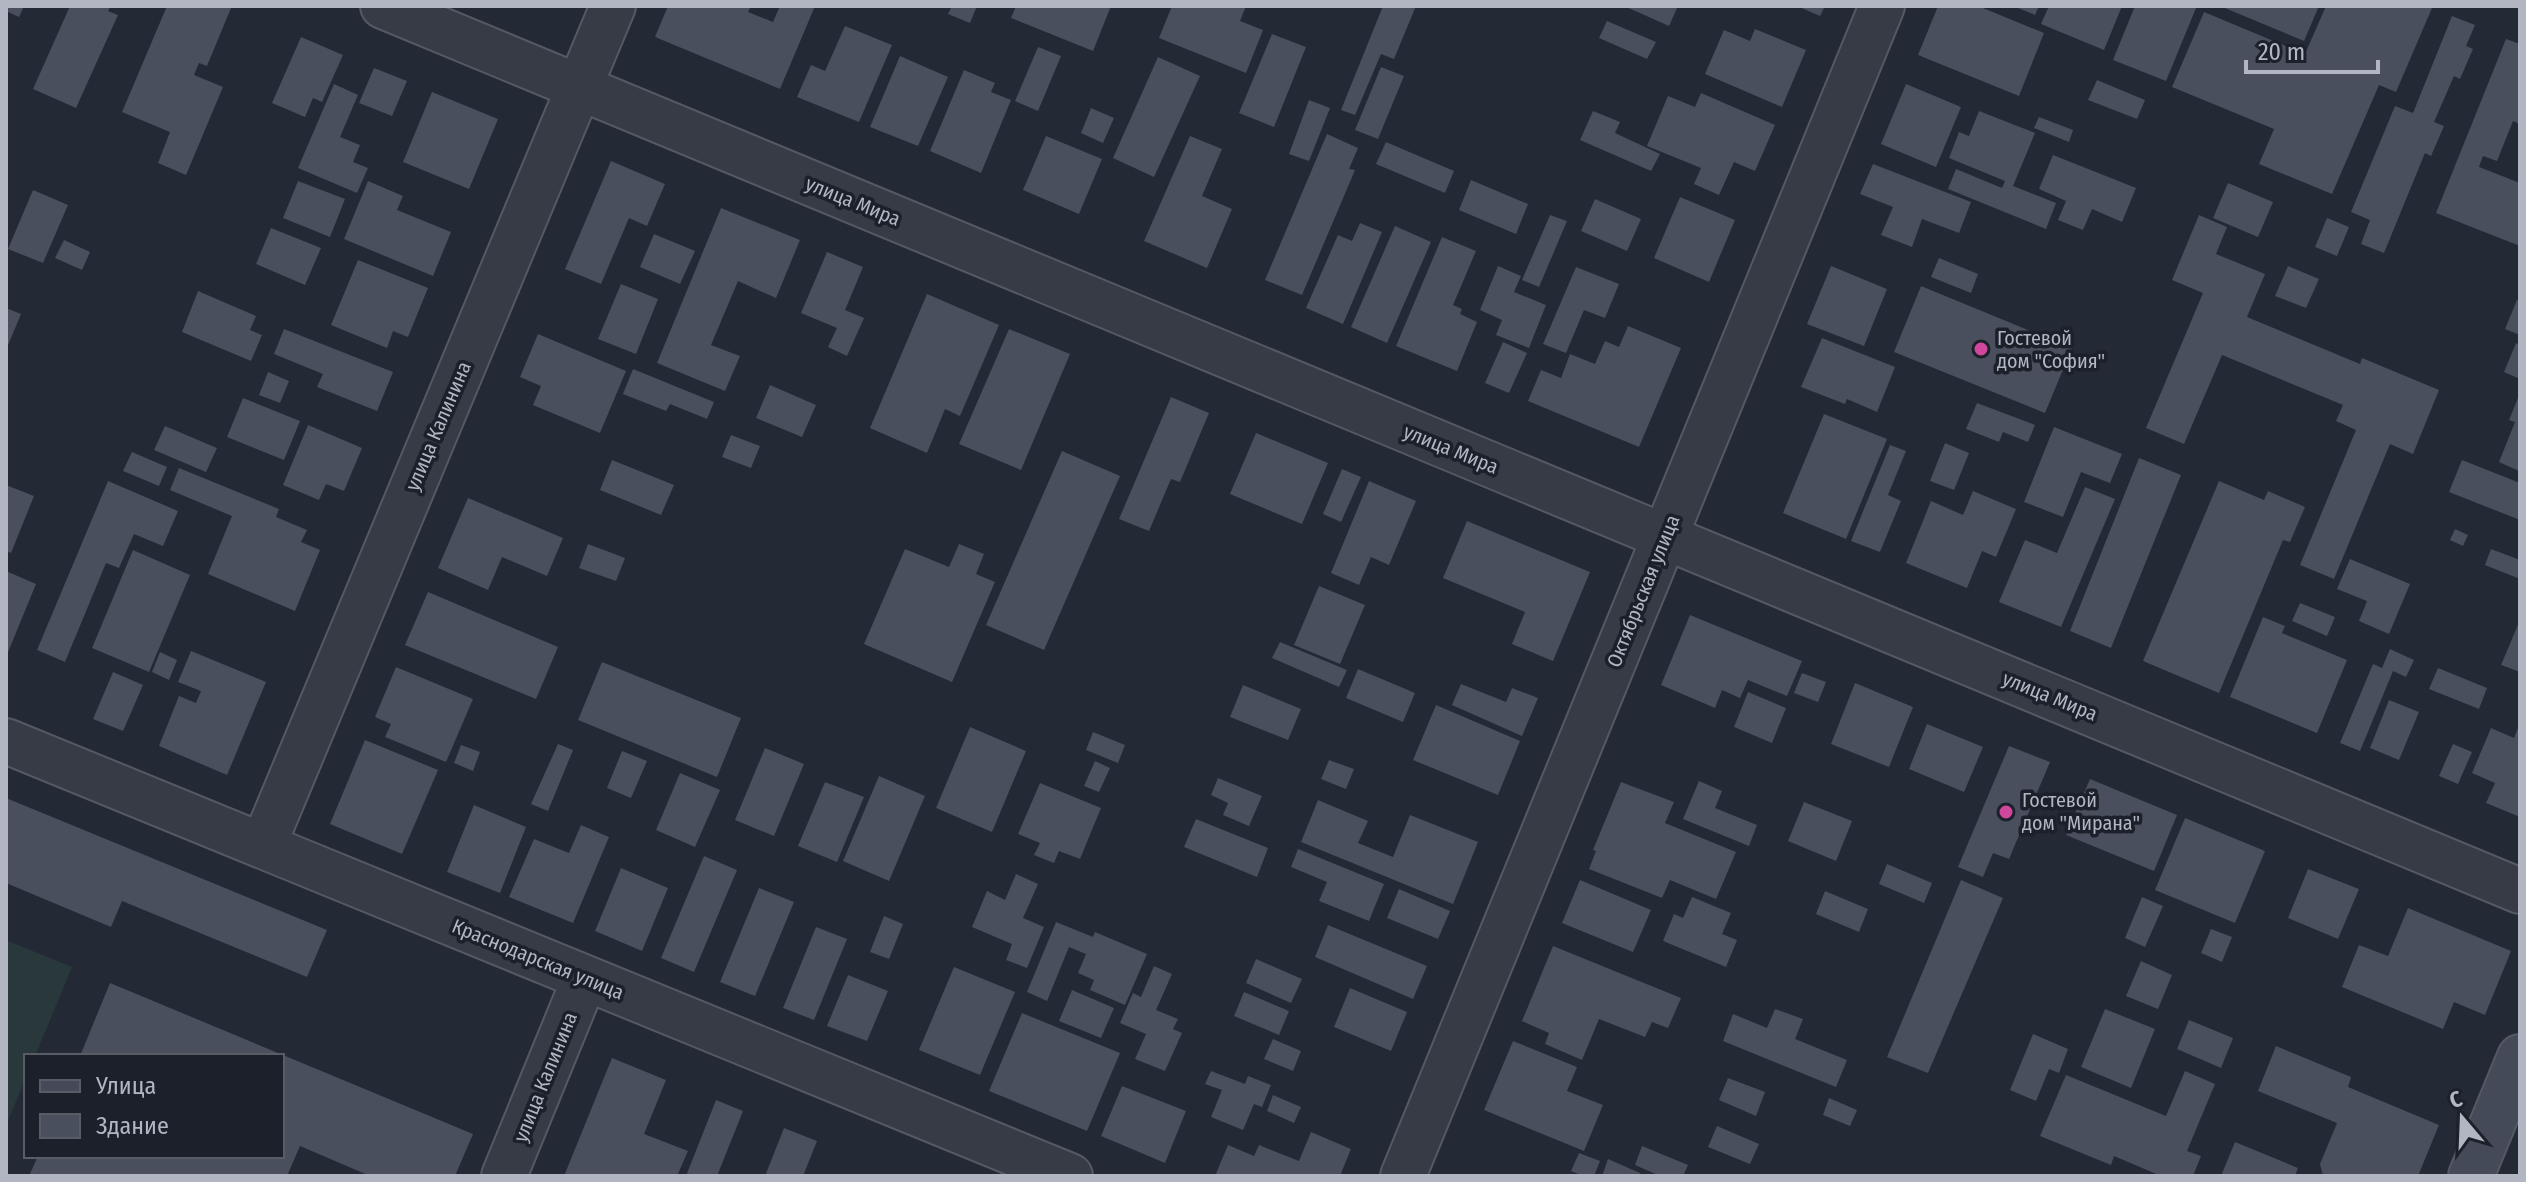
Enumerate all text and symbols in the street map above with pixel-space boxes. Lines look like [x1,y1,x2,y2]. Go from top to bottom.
scale bar [2246,24,2378,74]
text: 20 m [2258,38,2305,66]
street label: улица Мира [802,171,904,231]
place label: Гостевой дом "София" [1997,326,2105,373]
marker: Гостевой дом "София" [1972,340,1990,358]
street label: улица Калинина [400,358,476,494]
street label: улица Мира [1400,419,1502,479]
street label: Октябрьская улица [1602,511,1684,671]
street label: улица Мира [1999,666,2101,726]
place label: Гостевой дом "Мирана" [2022,788,2140,835]
marker: Гостевой дом "Мирана" [1997,803,2015,821]
street label: Краснодарская улица [449,914,627,1004]
street label: улица Калинина [508,1009,582,1145]
legend [24,1054,284,1158]
text: Улица [95,1072,156,1100]
north arrow [2422,1078,2502,1158]
text: С [2446,1085,2466,1114]
text: Здание [96,1112,169,1140]

